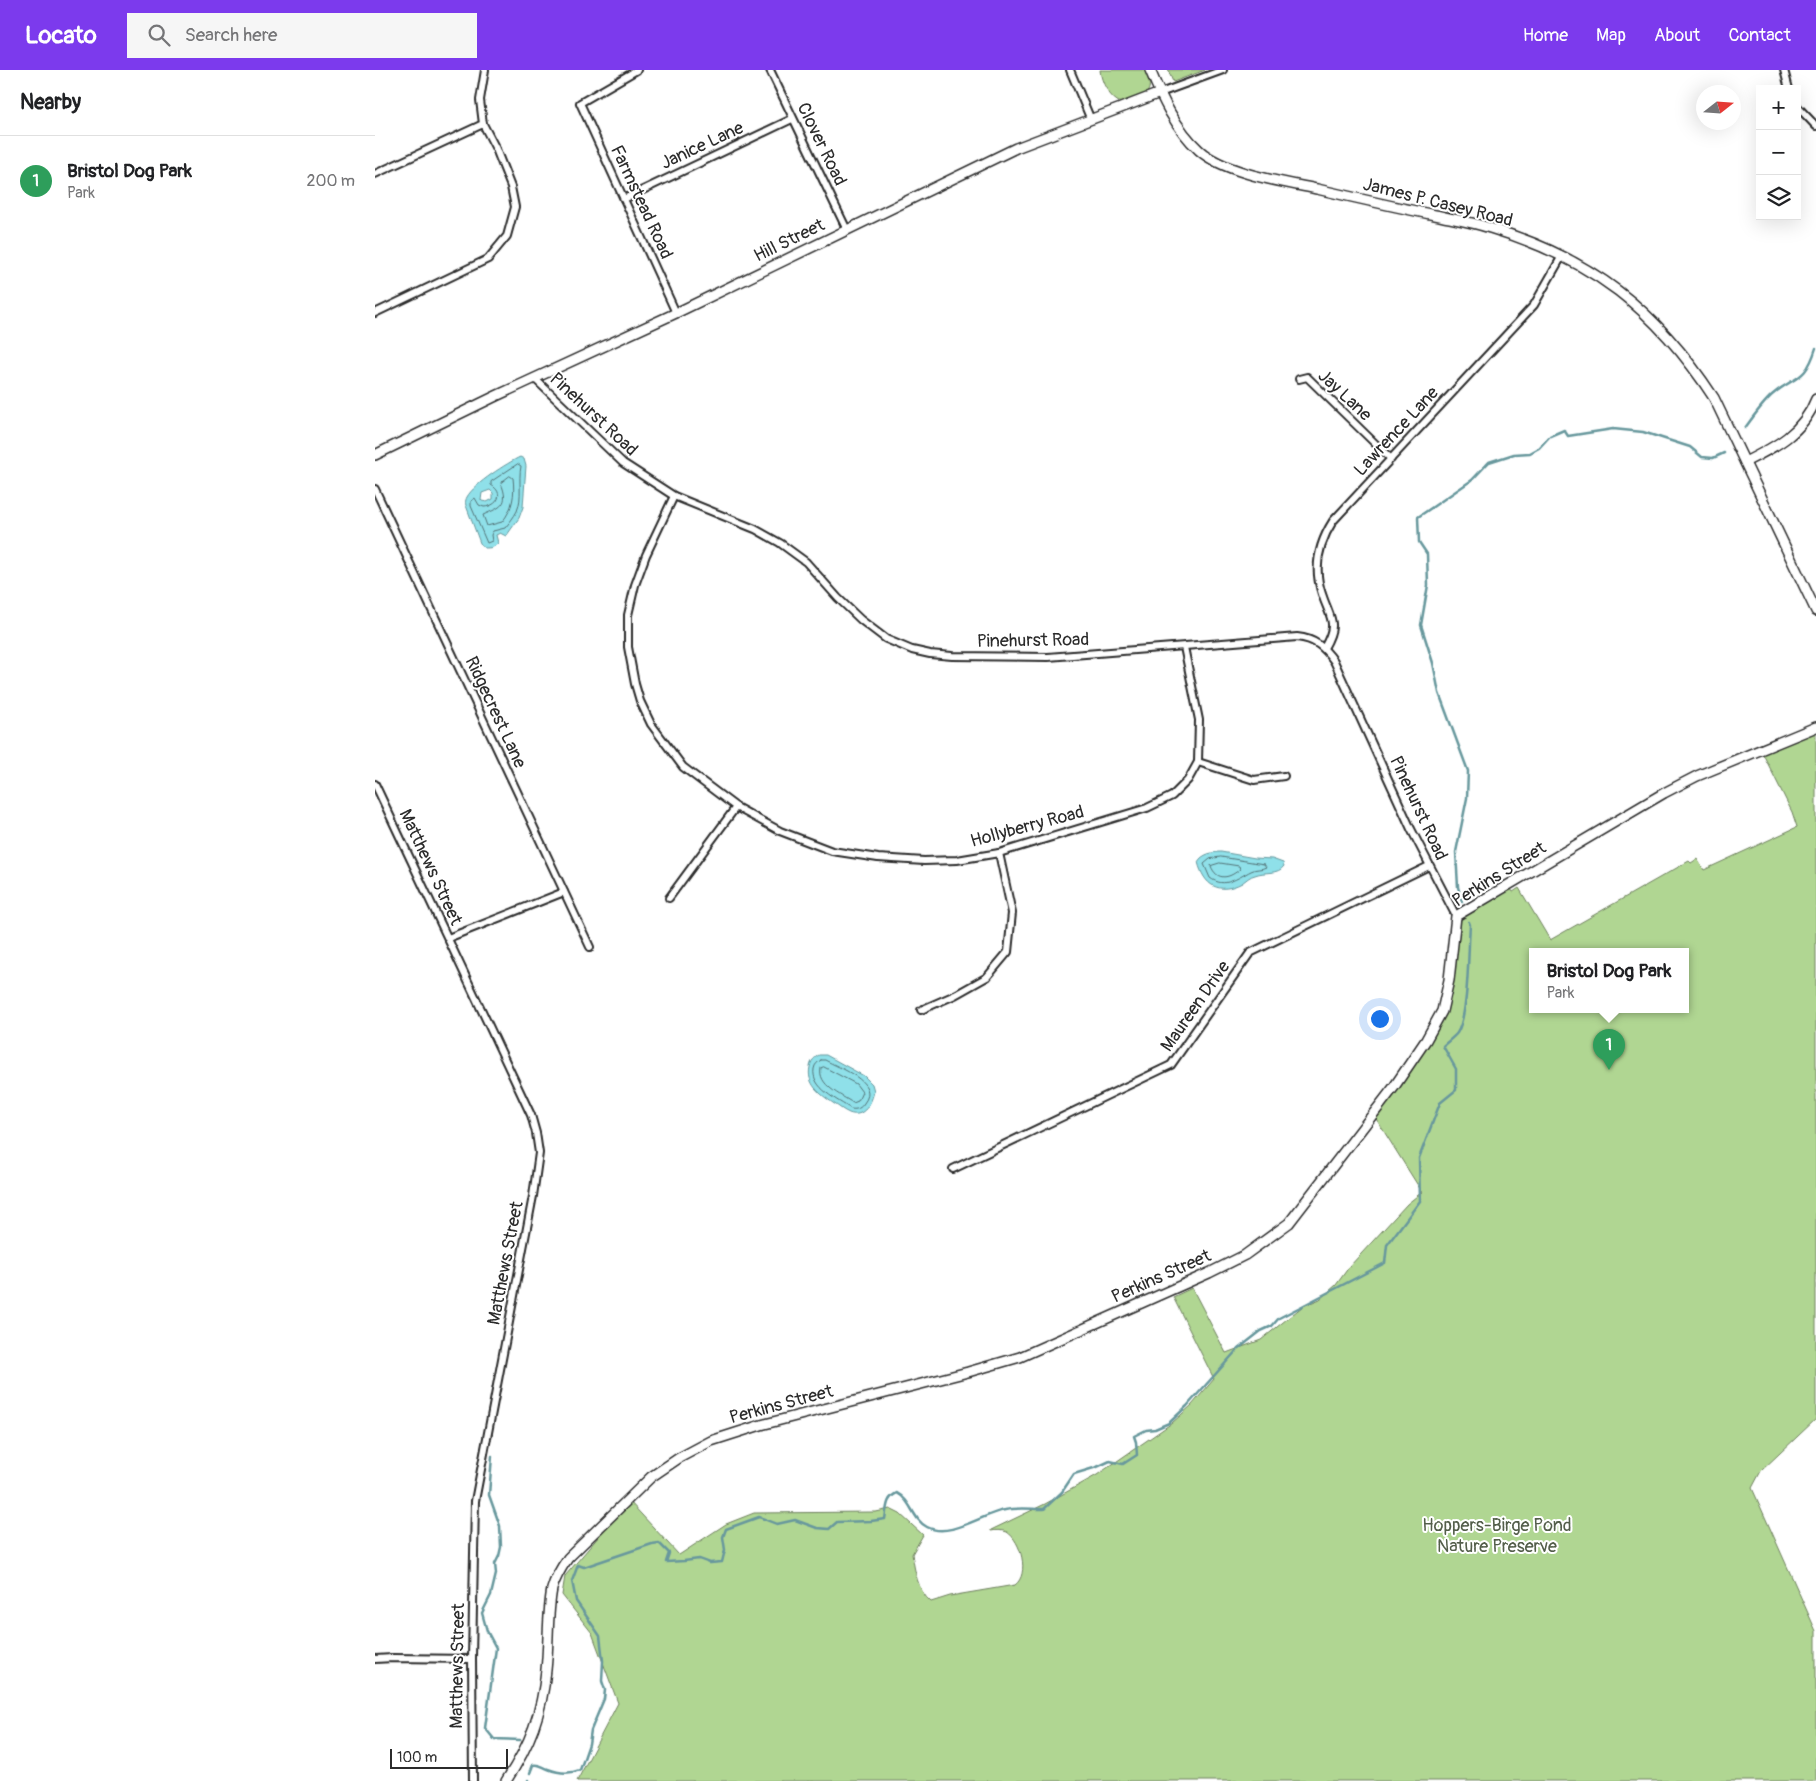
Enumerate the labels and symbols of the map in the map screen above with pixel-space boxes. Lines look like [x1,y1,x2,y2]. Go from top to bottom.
north arrow [1696,85,1741,130]
street label: Clover Road [792,99,852,190]
street label: Janice Lane [657,116,747,175]
street label: Farmstead Road [605,142,678,263]
street label: James P. Casey Road [1361,173,1515,232]
street label: Hill Street [750,213,829,267]
street label: Jay Lane [1313,365,1377,426]
street label: Pinehurst Road [545,368,643,461]
street label: Lawrence Lane [1349,382,1444,481]
street label: Pinehurst Road [977,628,1089,653]
street label: Ridgecrest Lane [460,653,531,772]
street label: Pinehurst Road [1384,752,1453,864]
street label: Hollyberry Road [968,800,1086,853]
street label: Matthews Street [394,805,468,930]
street label: Perkins Street [1448,836,1551,912]
street label: Maureen Drive [1156,956,1235,1056]
your location [1367,1006,1393,1032]
pin: 1 [1593,1029,1625,1070]
street label: Matthews Street [482,1199,529,1327]
street label: Perkins Street [1108,1244,1215,1309]
street label: Perkins Street [727,1379,836,1429]
park label: Hoppers-Birge Pond Nature Preserve [1422,1514,1572,1558]
street label: Matthews Street [445,1602,470,1729]
scale bar [390,1746,507,1769]

